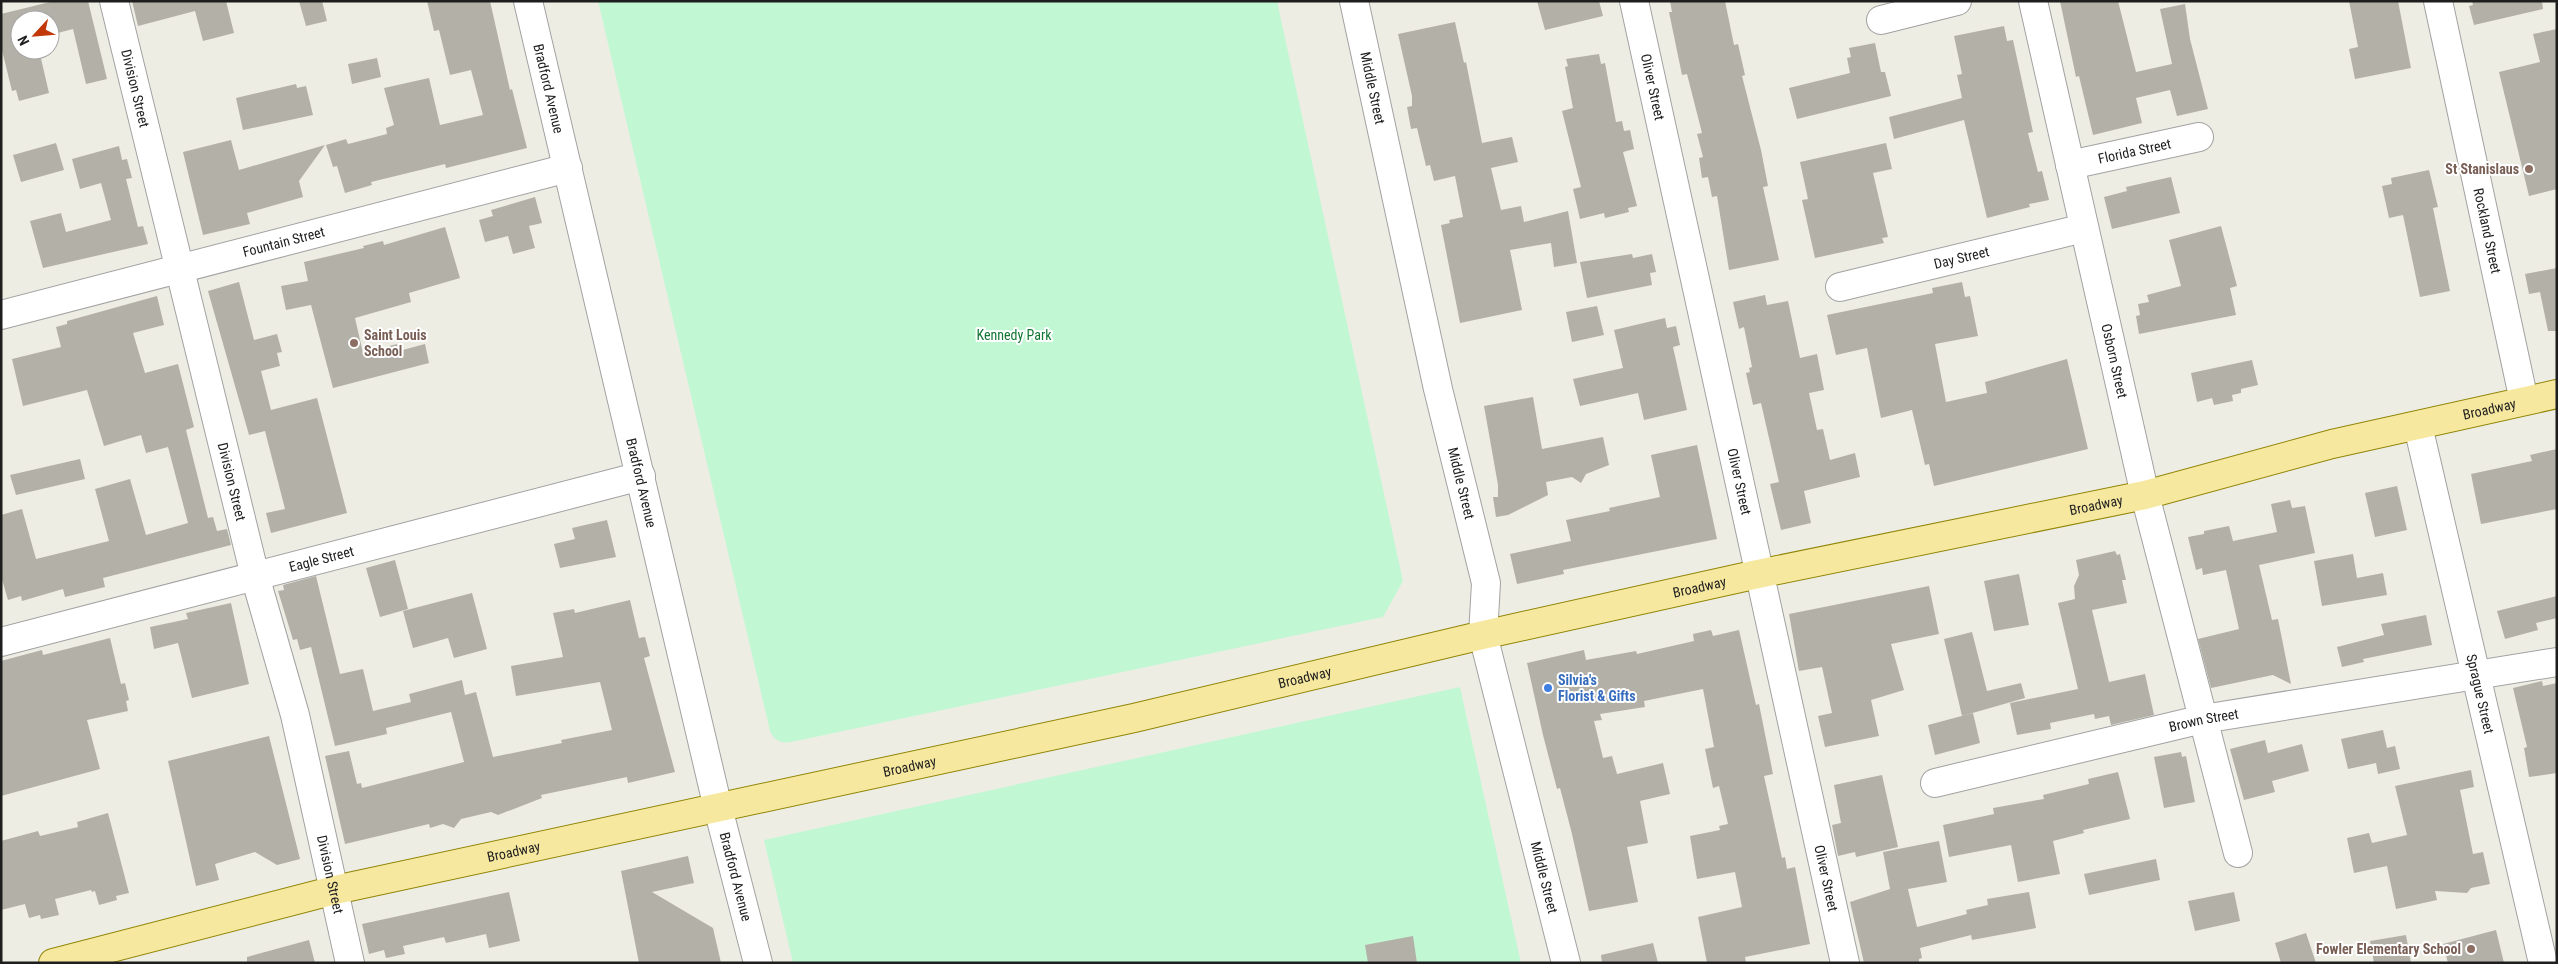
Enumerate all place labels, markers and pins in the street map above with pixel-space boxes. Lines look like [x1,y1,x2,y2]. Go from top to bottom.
place label: St Stanislaus [2445,161,2519,177]
marker: St Stanislaus [2523,163,2535,175]
place label: Saint Louis School [364,327,427,359]
marker: Saint Louis School [348,337,360,349]
place label: Silvia's Florist & Gifts [1558,672,1636,704]
marker: Silvia's Florist & Gifts [1542,682,1554,694]
place label: Fowler Elementary School [2316,941,2461,957]
marker: Fowler Elementary School [2465,943,2477,955]

